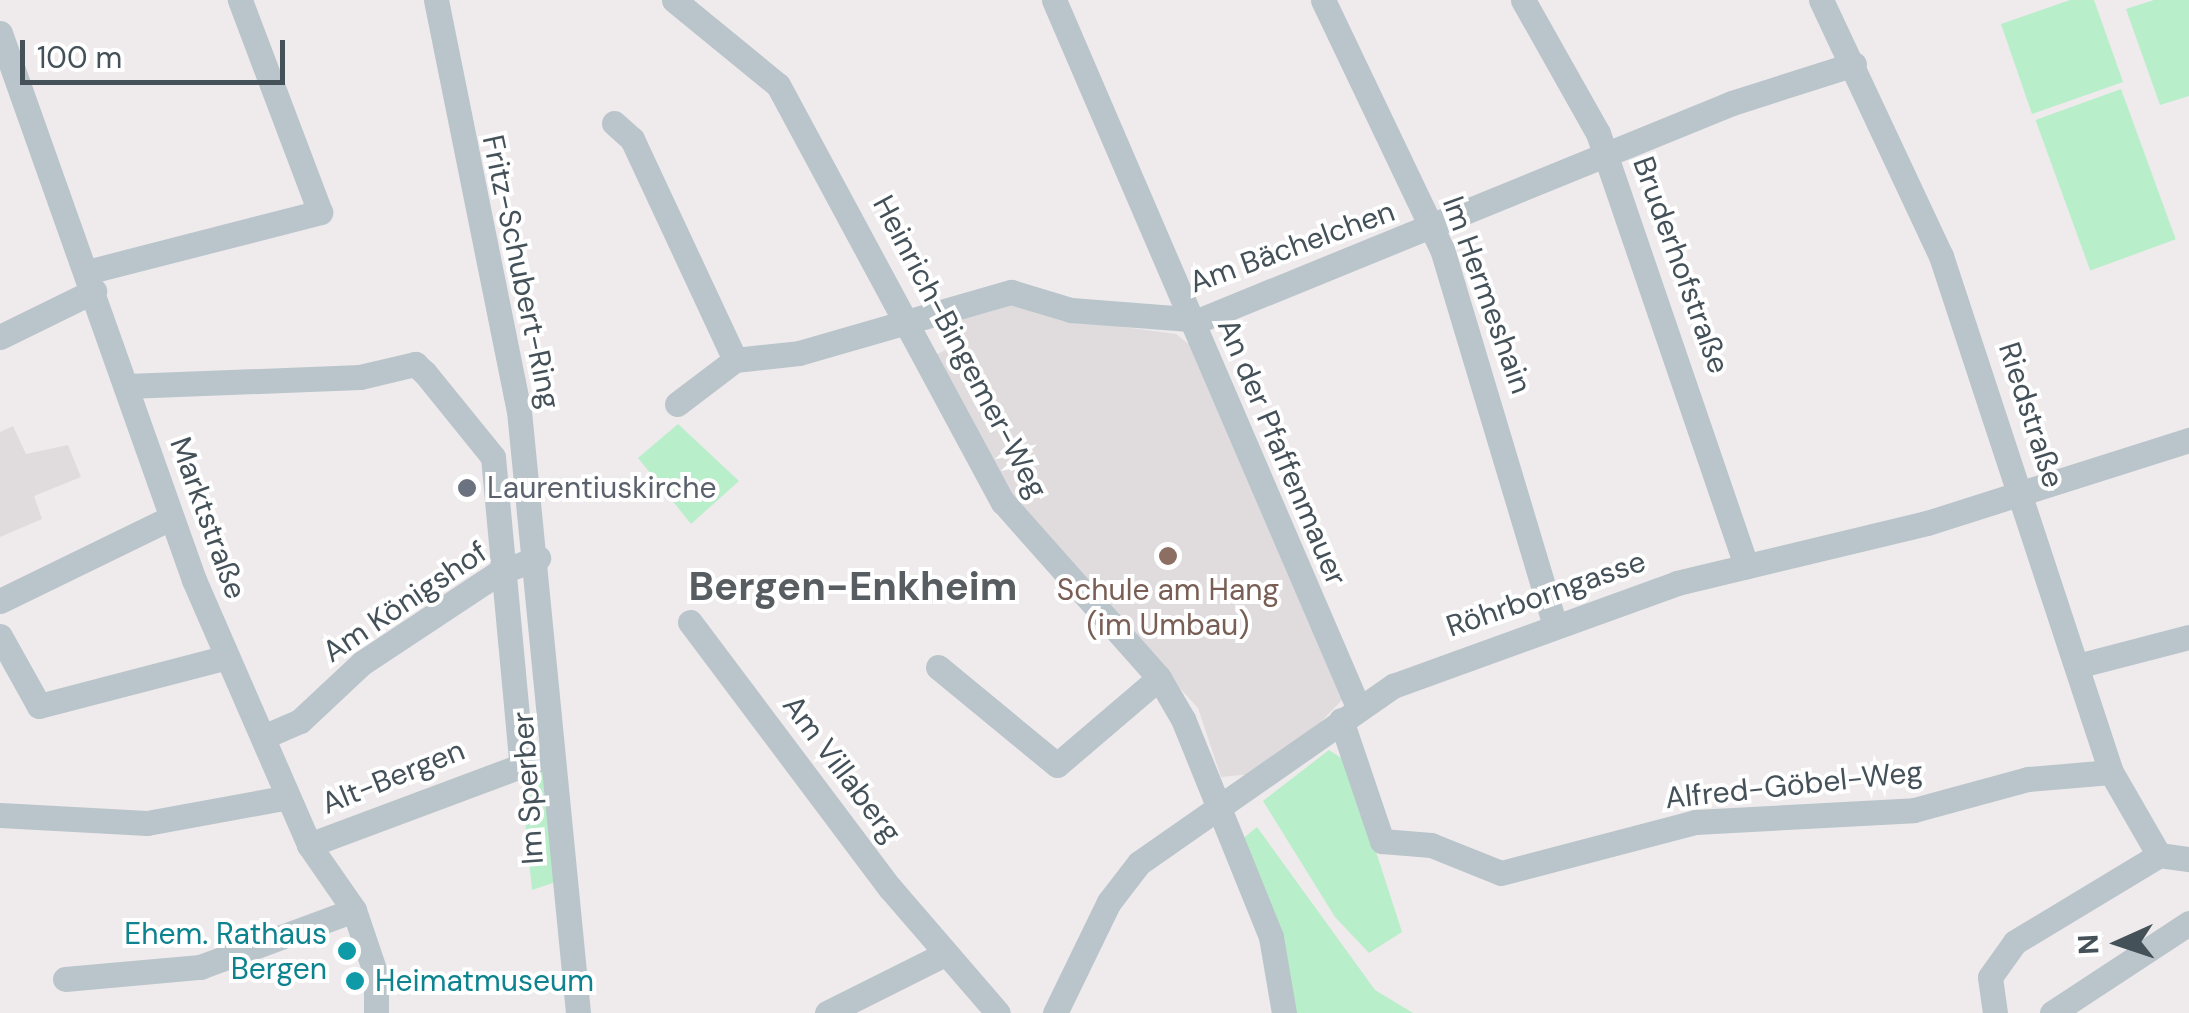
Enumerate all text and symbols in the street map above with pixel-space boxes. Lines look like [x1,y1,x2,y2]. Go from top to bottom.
scale bar [25,20,290,82]
text: 100 m [37,38,122,77]
street label: Fritz-Schubert-Ring [474,132,568,412]
street label: Bruderhofstraße [1625,152,1737,378]
street label: Heinrich-Bingemer-Weg [865,189,1055,505]
street label: Im Hermeshain [1435,192,1539,398]
street label: Am Bächelchen [1184,193,1400,301]
street label: An der Pfaffenmauer [1210,313,1354,591]
street label: Riedstraße [1991,338,2071,492]
street label: Marktstraße [162,432,254,604]
place label: Laurentiuskirche [487,470,717,506]
marker: Laurentiuskirche [456,477,478,499]
street label: Am Königshof [316,534,494,670]
street label: Röhrborngasse [1442,543,1650,645]
marker: Schule am Hang (im Umbau) [1157,545,1179,567]
district label: Bergen-Enkheim [689,562,1017,610]
place label: Schule am Hang (im Umbau) [1057,572,1279,642]
street label: Am Villaberg [775,688,909,850]
street label: Im Sperber [505,710,551,866]
street label: Alt-Bergen [316,732,470,822]
street label: Alfred-Göbel-Weg [1663,754,1925,816]
north arrow [2069,893,2169,993]
place label: Ehem. Rathaus Bergen [124,916,327,986]
text: N [2070,933,2108,956]
marker: Ehem. Rathaus Bergen [336,940,358,962]
place label: Heimatmuseum [375,963,594,999]
marker: Heimatmuseum [344,970,366,992]

